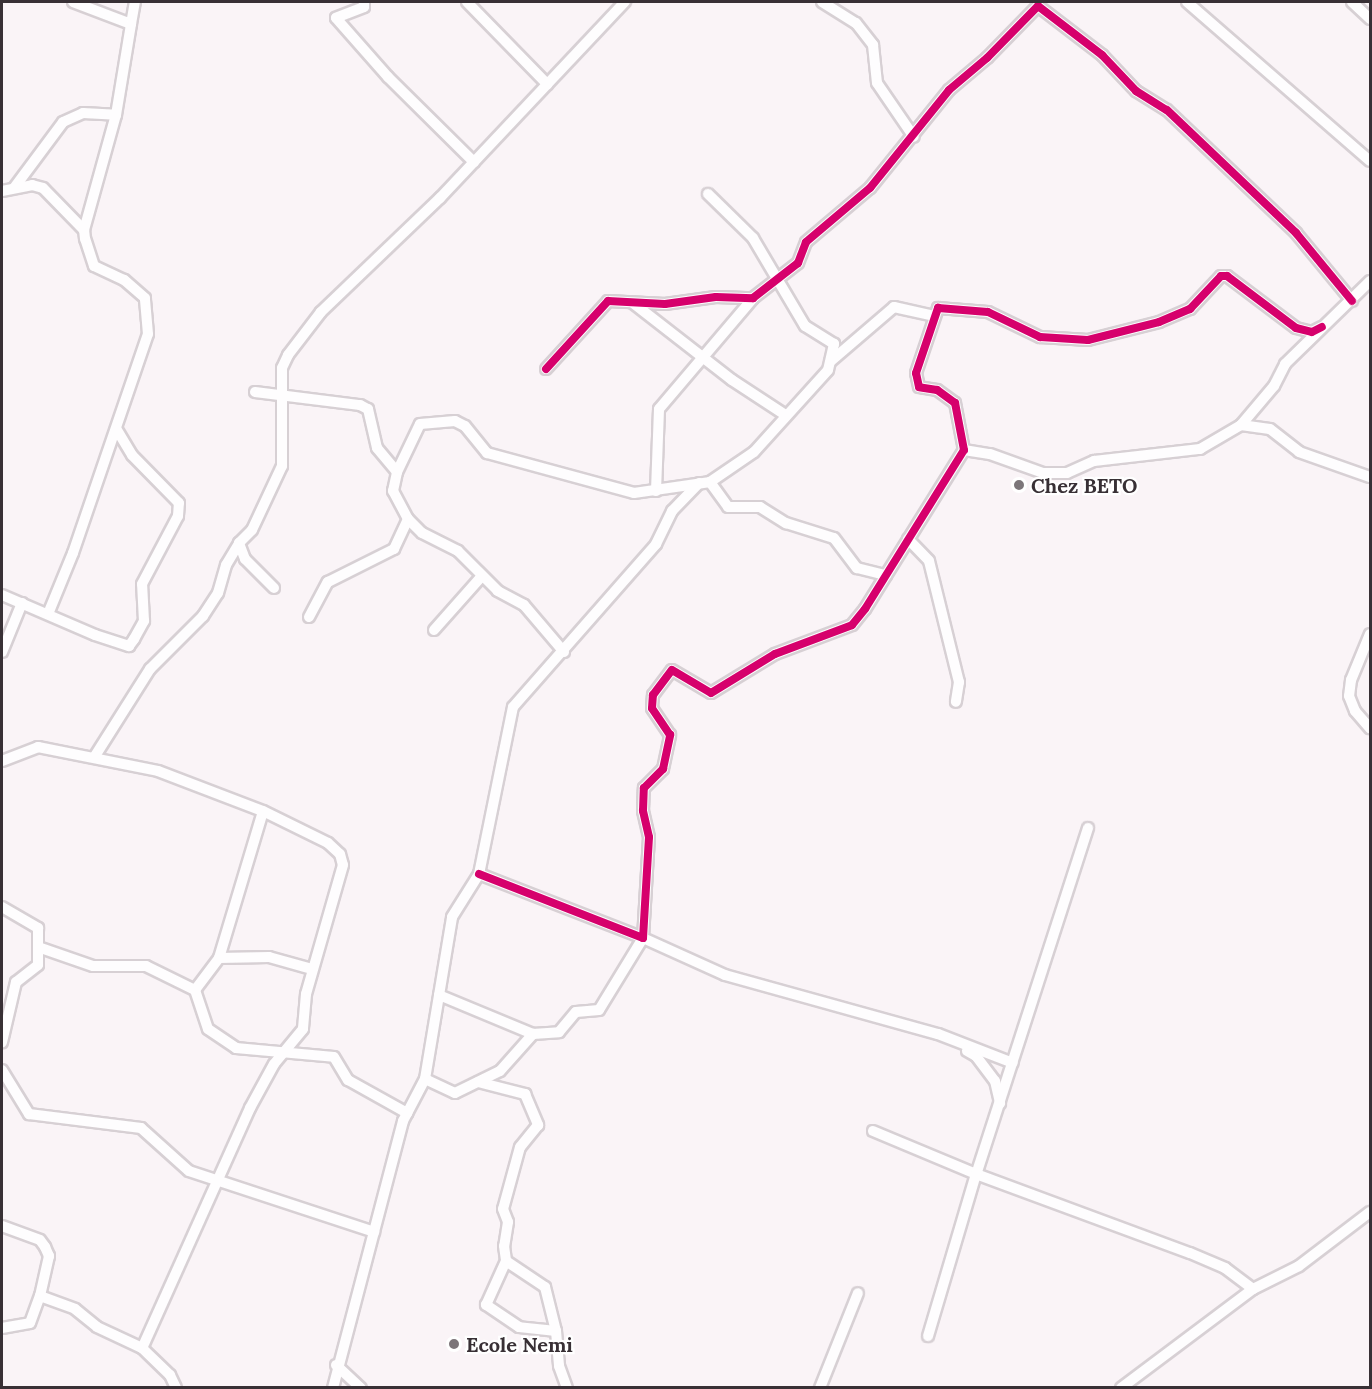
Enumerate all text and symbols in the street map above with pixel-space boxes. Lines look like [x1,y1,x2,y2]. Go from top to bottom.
place label: Chez BETO [1031,473,1137,497]
marker: Chez BETO [1012,478,1026,492]
place label: Ecole Nemi [466,1332,573,1356]
marker: Ecole Nemi [447,1337,461,1351]

